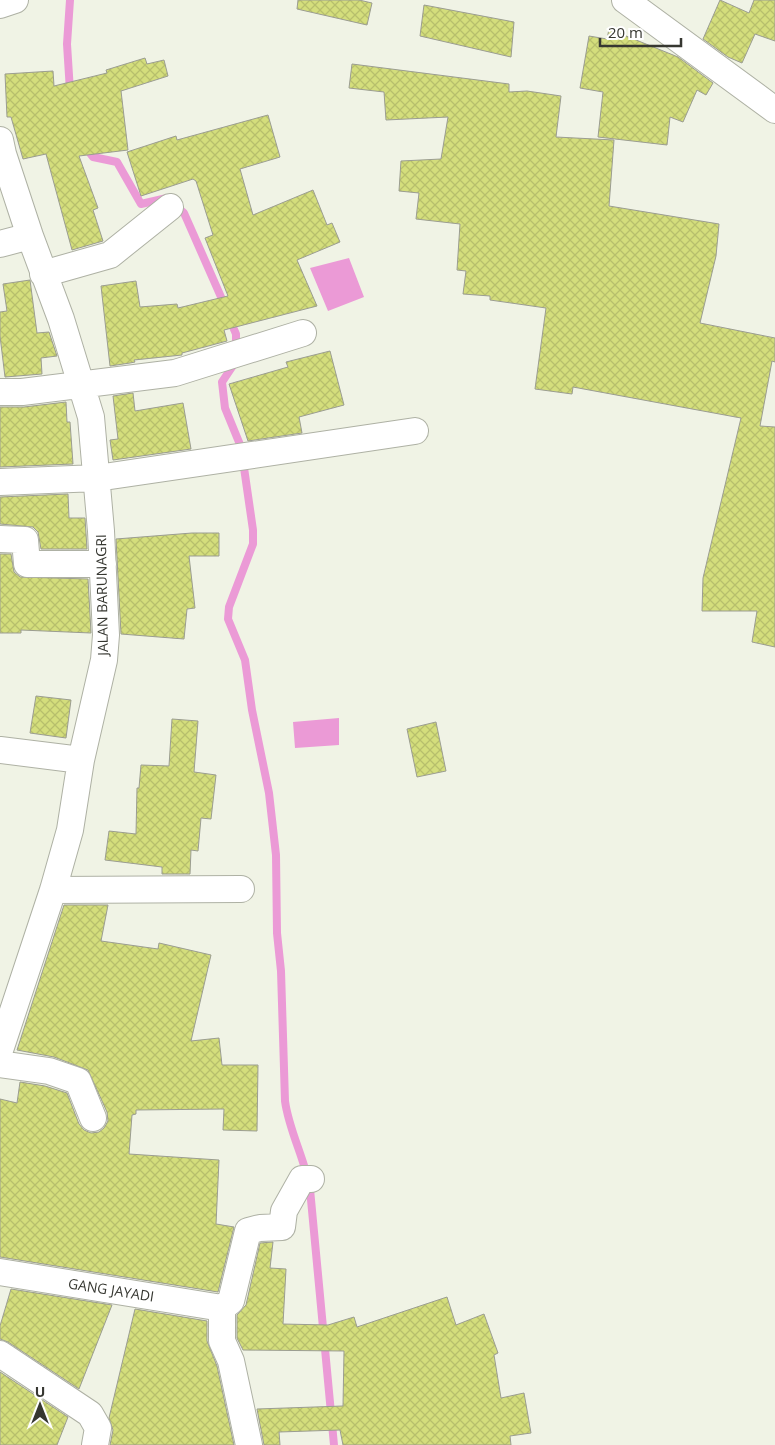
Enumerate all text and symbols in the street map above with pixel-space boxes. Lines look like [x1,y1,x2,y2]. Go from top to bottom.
scale bar [600,15,681,47]
text: 20 m [608,22,643,42]
street label: JALAN BARUNAGRI [91,534,112,658]
street label: GANG JAYADI [67,1273,155,1306]
north arrow [15,1380,65,1430]
text: U [35,1382,45,1401]

